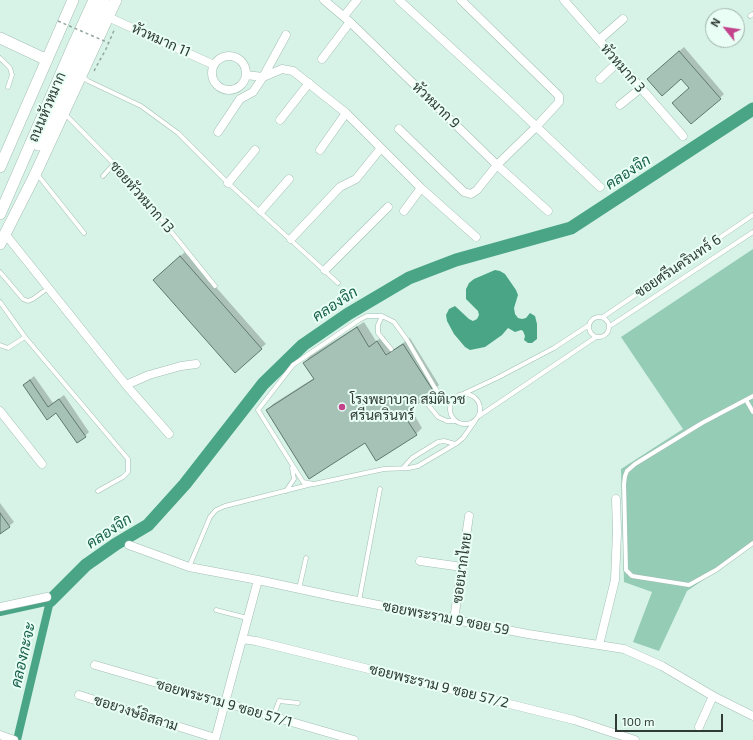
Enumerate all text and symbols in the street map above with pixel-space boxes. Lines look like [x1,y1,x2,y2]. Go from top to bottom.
north arrow [705,8,745,48]
text: N [707,16,723,29]
street label: หัวหมาก 11 [129,20,193,60]
street label: หัวหมาก 3 [597,40,649,96]
street label: ถนนหัวหมาก [25,69,69,145]
street label: หัวหมาก 9 [409,78,463,132]
water label: คลองจิก [602,151,654,193]
street label: ซอยหัวหมาก 13 [106,158,178,236]
street label: ซอยศรีนครินทร์ 6 [632,231,724,301]
water label: คลองจิก [309,283,361,325]
place label: โรงพยาบาล สมิติเวช ศรีนครินทร์ [350,391,466,424]
marker: โรงพยาบาล สมิติเวช ศรีนครินทร์ [337,402,347,412]
water label: คลองจิก [83,510,135,552]
street label: ซอยนากไทย [449,532,475,604]
street label: ซอยพระราม 9 ซอย 59 [381,597,511,639]
water label: คลองกะจะ [7,621,39,689]
street label: ซอยพระราม 9 ซอย 57/2 [367,661,511,711]
street label: ซอยพระราม 9 ซอย 57/1 [154,675,294,731]
street label: ซอยวงษ์อิสลาม [92,691,180,735]
scale bar [617,706,725,732]
text: 100 m [622,714,654,728]

